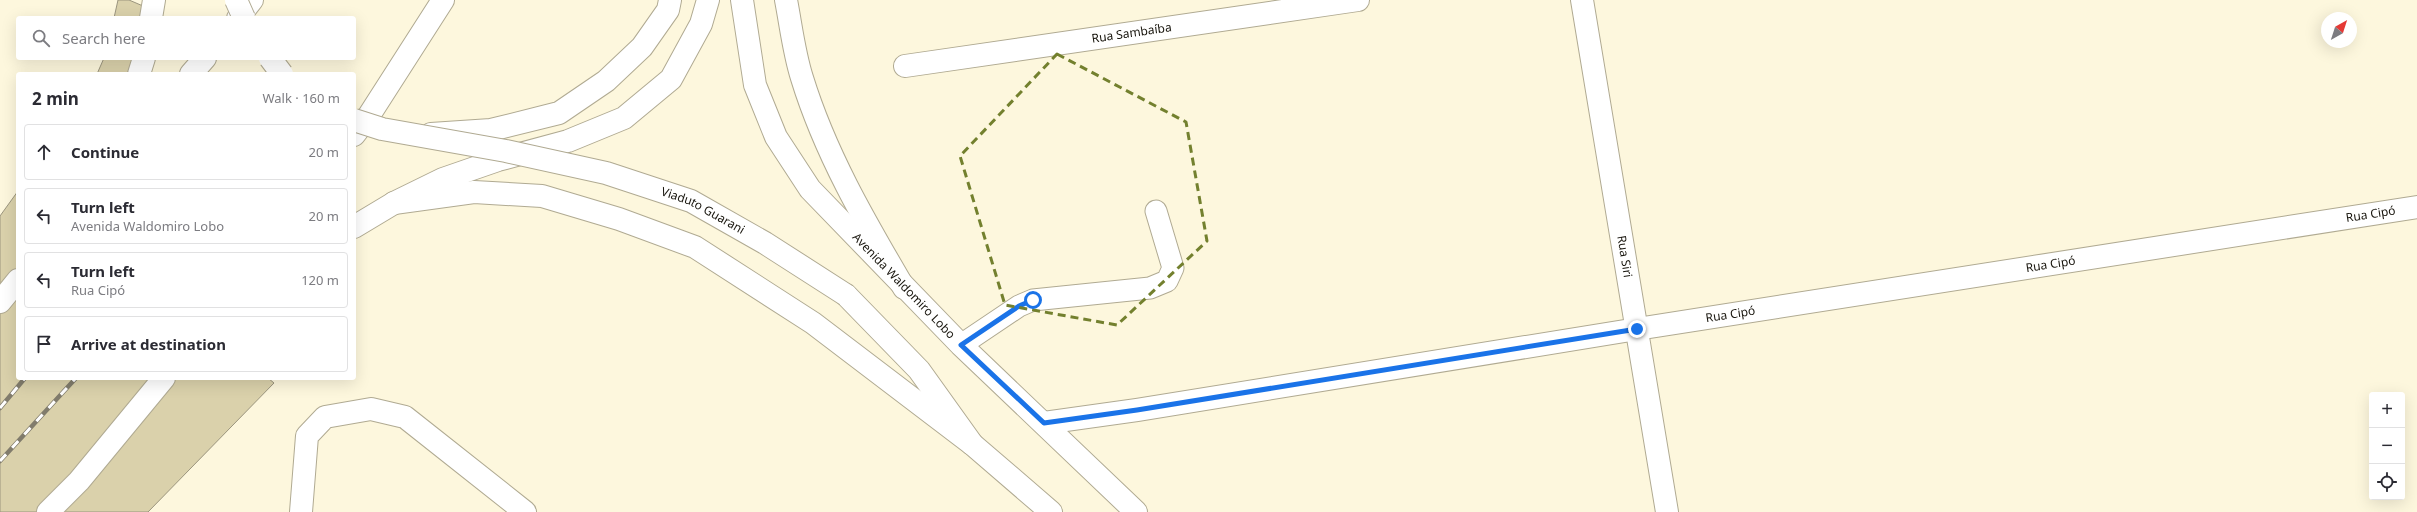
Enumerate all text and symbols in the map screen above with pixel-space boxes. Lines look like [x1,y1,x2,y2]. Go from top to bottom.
north arrow [2321,12,2357,48]
search box [16,16,356,60]
street label: Rua Sambaíba [1090,18,1173,47]
icon: search [30,27,52,49]
text: Search here [62,28,145,48]
text: 2 min [32,87,79,110]
text: Walk · 160 m [262,89,340,107]
icon: ahead [33,141,55,163]
text: Continue [71,142,139,162]
text: 20 m [309,143,339,161]
street label: Viaduto Guarani [659,183,748,238]
text: Turn left [71,197,135,217]
street label: Rua Cipó [2345,201,2397,226]
icon: left [33,205,55,227]
text: 20 m [309,207,339,225]
text: Avenida Waldomiro Lobo [71,217,224,235]
street label: Avenida Waldomiro Lobo [849,229,959,342]
street label: Rua Siri [1613,234,1637,279]
street label: Rua Cipó [2024,252,2077,276]
text: Turn left [71,261,135,281]
icon: left [33,269,55,291]
text: 120 m [301,271,339,289]
text: Rua Cipó [71,281,125,299]
route start [1024,291,1042,309]
street label: Rua Cipó [1704,302,1756,326]
route end [1628,320,1646,338]
icon: arrive [33,333,55,355]
text: Arrive at destination [71,334,226,354]
map controls [2369,392,2405,500]
button: + [2369,392,2405,428]
button: − [2369,428,2405,464]
button: locate [2369,464,2405,500]

